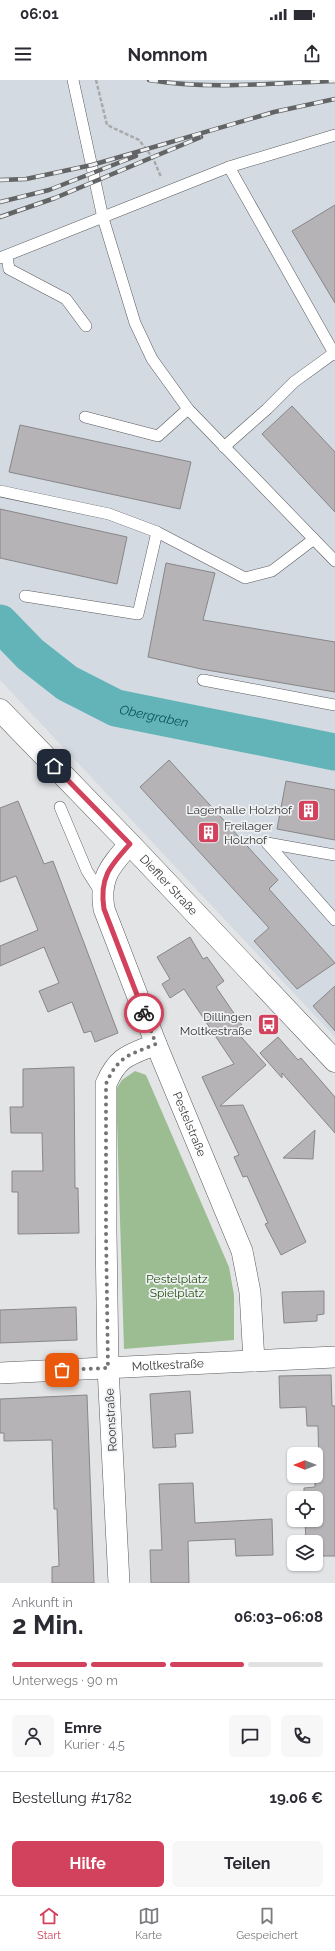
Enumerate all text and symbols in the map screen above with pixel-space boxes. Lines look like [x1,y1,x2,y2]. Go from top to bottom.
text: 06:01 [20,5,59,23]
icon: menu [12,43,34,65]
icon: share [301,43,323,65]
text: Nomnom [128,44,207,65]
water label: Obergraben [118,702,190,730]
pin [37,749,71,783]
icon: home [43,755,65,777]
building icon: Lagerhalle Holzhof [295,797,321,823]
place label: Lagerhalle Holzhof [187,803,293,817]
place label: Freilager Holzhof [224,819,274,847]
building icon: Freilager Holzhof [196,820,222,846]
street label: Dieffler Straße [137,852,200,918]
courier [124,993,164,1033]
icon: bike [133,1002,155,1024]
place label: Dillingen Moltkestraße [180,1010,252,1038]
bus stop icon: Dillingen Moltkestraße [255,1011,281,1037]
street label: Pestelstraße [170,1090,209,1159]
park label: Pestelplatz Spielplatz [146,1272,208,1300]
pin [45,1353,79,1387]
street label: Moltkestraße [131,1356,204,1374]
icon: bag [51,1359,73,1381]
street label: Roonstraße [102,1388,120,1452]
north arrow [287,1447,323,1483]
map controls [287,1447,323,1571]
button: locate [287,1491,323,1527]
button: layers [287,1535,323,1571]
text: Ankunft in [12,1595,73,1610]
text: 06:03–06:08 [234,1608,323,1626]
text: 2 Min. [12,1610,84,1640]
text: Unterwegs · 90 m [12,1673,118,1688]
button: person [12,1715,54,1757]
button: chat [229,1715,271,1757]
button: phone [281,1715,323,1757]
text: Emre [64,1719,102,1737]
text: Kurier · 4.5 [64,1737,125,1752]
text: Bestellung #1782 [12,1789,132,1807]
text: 19.06 € [269,1789,323,1807]
button: Hilfe [12,1841,164,1887]
button: Teilen [172,1841,323,1887]
tab: Start [37,1905,61,1942]
tab: Karte [135,1905,162,1942]
tab: Gespeichert [236,1905,298,1942]

